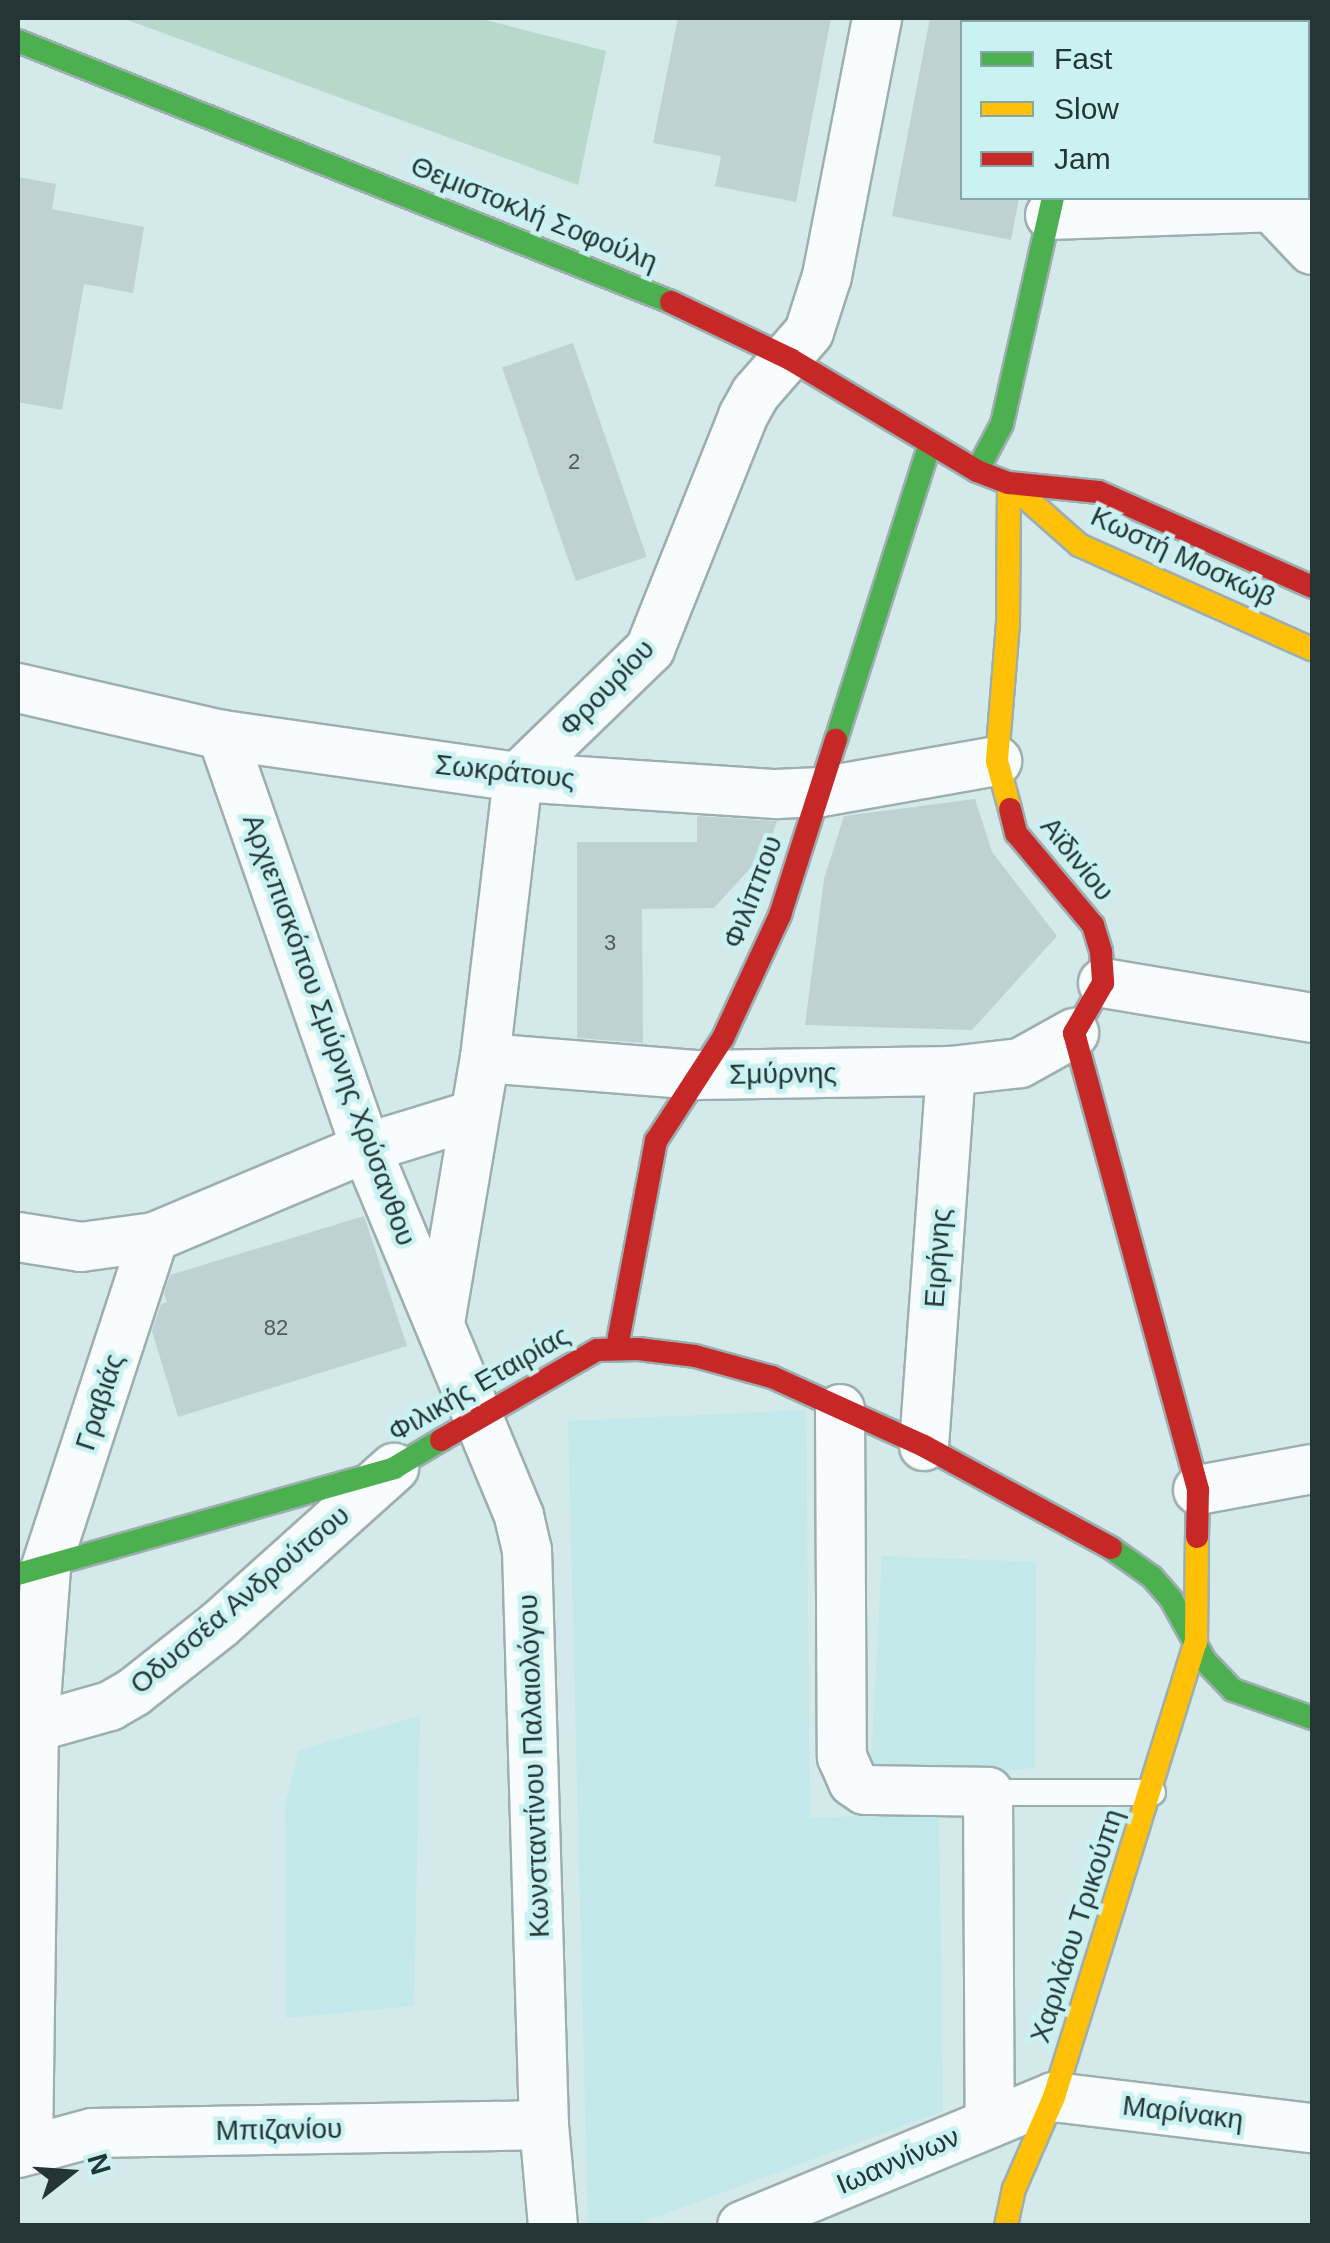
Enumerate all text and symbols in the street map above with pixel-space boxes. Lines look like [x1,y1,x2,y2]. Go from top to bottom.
legend [960,20,1310,200]
text: Fast [1054,42,1112,75]
text: Slow [1054,92,1119,125]
text: Jam [1054,142,1111,175]
street label: Θεμιστοκλή Σοφούλη [406,149,662,279]
house number: 2 [568,449,580,475]
street label: Κωστή Μοσκώβ [1085,500,1281,614]
street label: Φρουρίου [552,632,662,744]
street label: Σωκράτους [433,748,577,796]
street label: Αρχιεπισκόπου Σμύρνης Χρύσανθου [235,810,423,1250]
street label: Αϊδινίου [1033,810,1121,908]
street label: Φιλίππου [716,831,790,953]
house number: 3 [604,930,616,956]
street label: Σμύρνης [729,1056,837,1092]
street label: Ειρήνης [918,1207,958,1309]
house number: 82 [264,1315,288,1341]
street label: Φιλικής Εταιρίας [383,1319,575,1449]
street label: Γραβιάς [69,1349,131,1455]
street label: Οδυσσέα Ανδρούτσου [123,1498,357,1702]
street label: Κωνσταντίνου Παλαιολόγου [511,1594,557,1938]
street label: Χαριλάου Τρικούπη [1023,1805,1131,2047]
street label: Μαρίνακη [1121,2089,1245,2137]
street label: Μπιζανίου [215,2112,343,2148]
street label: Ιωαννίνων [832,2120,964,2202]
north arrow [20,2123,120,2223]
text: N [81,2150,117,2178]

